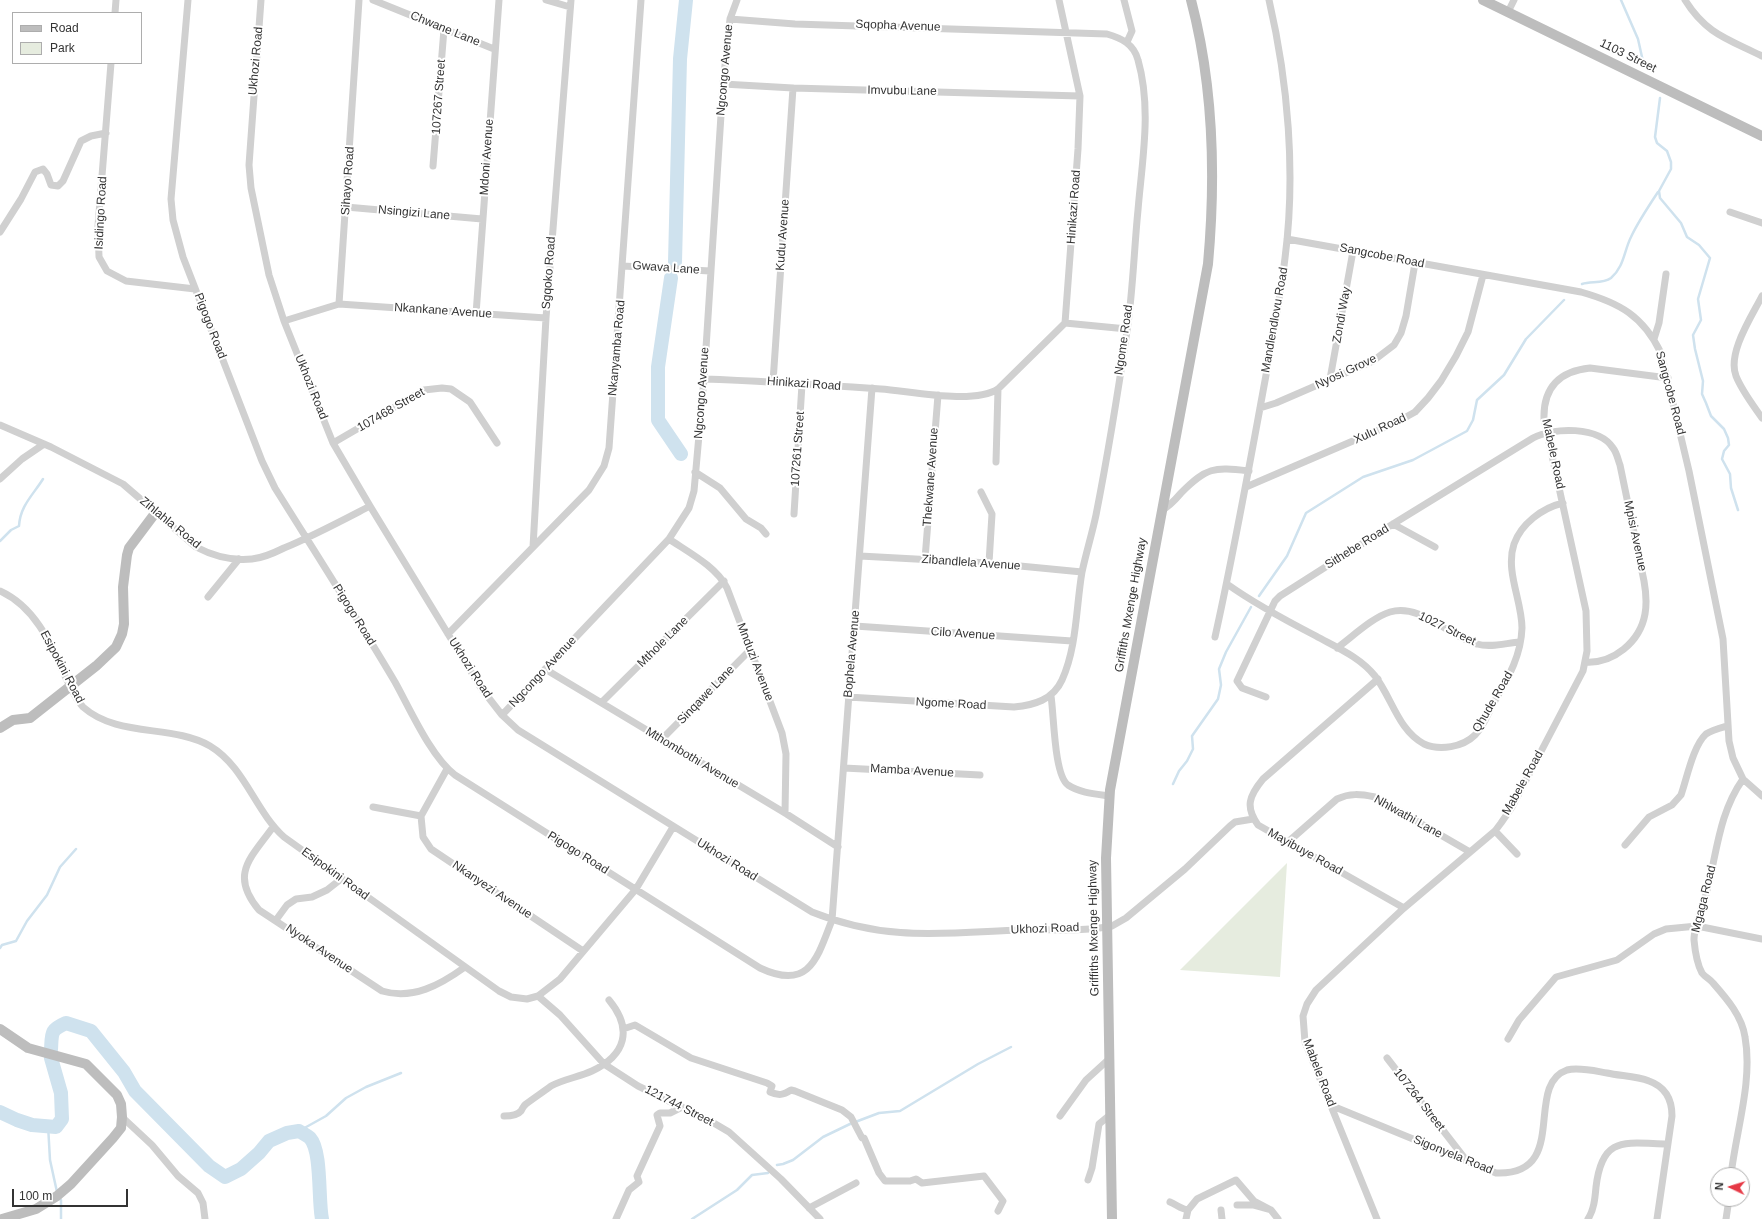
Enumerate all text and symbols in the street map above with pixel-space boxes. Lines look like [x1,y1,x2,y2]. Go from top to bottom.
street label: Chwane Lane [408,8,482,50]
legend [12,12,142,64]
street label: Sqopha Avenue [855,17,941,35]
text: Road [50,21,79,35]
street label: Ngcongo Avenue [714,24,736,116]
street label: Ukhozi Road [246,26,266,96]
street label: 1103 Street [1597,36,1659,76]
text: Park [50,41,75,55]
street label: 107267 Street [429,59,449,135]
street label: Imvubu Lane [867,83,937,99]
street label: Mdoni Avenue [477,118,497,196]
street label: Sihayo Road [338,146,358,216]
street label: Hinikazi Road [1064,170,1084,244]
street label: Isidingo Road [92,176,110,250]
street label: Kudu Avenue [773,199,793,271]
street label: Nsingizi Lane [377,203,451,223]
street label: Sgqoko Road [539,236,559,310]
street label: Sangcobe Road [1338,241,1426,271]
street label: Gwava Lane [632,258,700,278]
street label: Mandlendlovu Road [1259,266,1291,374]
street label: Zondi Way [1330,286,1354,344]
street label: Pigogo Road [191,291,229,361]
street label: Nkankane Avenue [394,300,492,322]
street label: Nkanyamba Road [606,300,628,396]
street label: Ngome Road [1112,304,1136,376]
street label: Ngcongo Avenue [692,347,712,439]
street label: Sangcobe Road [1652,350,1688,436]
street label: Ukhozi Road [291,352,331,422]
street label: Nyosi Grove [1313,352,1379,392]
street label: Hinikazi Road [767,374,841,394]
street label: 107468 Street [355,385,427,435]
street label: 107261 Street [788,411,808,487]
street label: Xulu Road [1352,411,1408,447]
street label: Mabele Road [1539,418,1567,490]
street label: Thekwane Avenue [920,427,942,527]
street label: Zihlahla Road [137,494,203,552]
street label: Mpisi Avenue [1620,499,1650,573]
street label: Sithebe Road [1322,522,1392,572]
street label: Griffiths Mxenge Highway [1112,537,1150,673]
street label: Zibandlela Avenue [921,552,1021,574]
street label: Pigogo Road [330,582,378,648]
street label: 1027 Street [1416,609,1478,649]
street label: Bophela Avenue [841,610,863,698]
street label: Mthole Lane [635,614,691,670]
street label: Mnduzi Avenue [733,621,777,703]
street label: Cilo Avenue [930,625,996,643]
street label: Esipokini Road [37,628,87,706]
street label: Ngcongo Avenue [506,634,580,710]
street label: Ukhozi Road [445,635,495,701]
street label: Sinqawe Lane [674,663,738,727]
street label: Qhude Road [1470,669,1516,735]
street label: Ngome Road [915,695,987,713]
street label: Mthombothi Avenue [643,724,741,792]
street label: Mabele Road [1499,748,1547,818]
street label: Mamba Avenue [870,762,954,780]
street label: Nhlwathi Lane [1371,792,1445,842]
street label: Mayibuye Road [1265,825,1345,879]
street label: Pigogo Road [545,829,611,877]
street label: Ukhozi Road [694,836,760,884]
street label: Esipokini Road [298,845,372,903]
street label: Nkanyezi Avenue [449,858,535,922]
street label: Griffiths Mxenge Highway [1086,860,1102,996]
street label: Mgaga Road [1689,864,1719,934]
street label: Nyoka Avenue [283,921,355,977]
street label: Ukhozi Road [1010,921,1080,937]
street label: Mabele Road [1299,1037,1339,1109]
street label: 107264 Street [1390,1066,1448,1134]
street label: 121744 Street [642,1082,716,1130]
street label: Sigonyela Road [1411,1132,1495,1178]
north arrow [1710,1167,1750,1207]
scale bar [14,1181,130,1207]
text: N [1713,1182,1725,1191]
text: 100 m [19,1189,52,1203]

